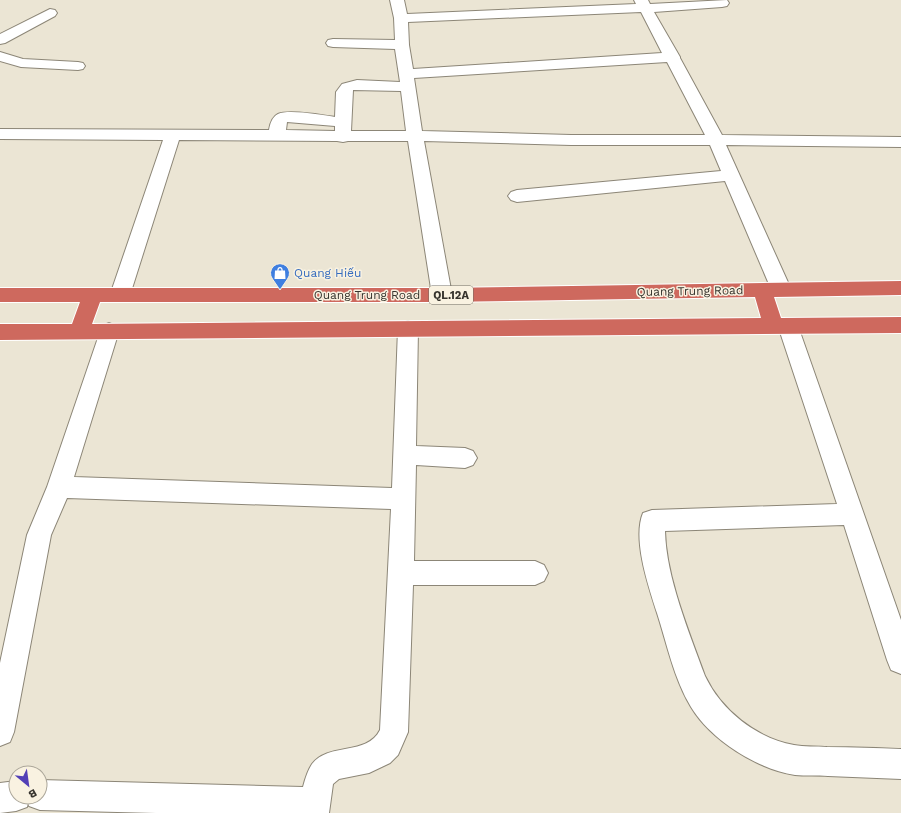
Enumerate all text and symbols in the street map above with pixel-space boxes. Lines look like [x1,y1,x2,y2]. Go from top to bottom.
shop icon: Quang Hiếu [269,262,291,290]
place label: Quang Hiếu [294,266,361,280]
street label: Quang Trung Road [637,283,743,299]
road number: QL.12A [429,286,473,304]
street label: Quang Trung Road [314,288,420,302]
north arrow [8,765,48,805]
text: B [26,786,39,801]

